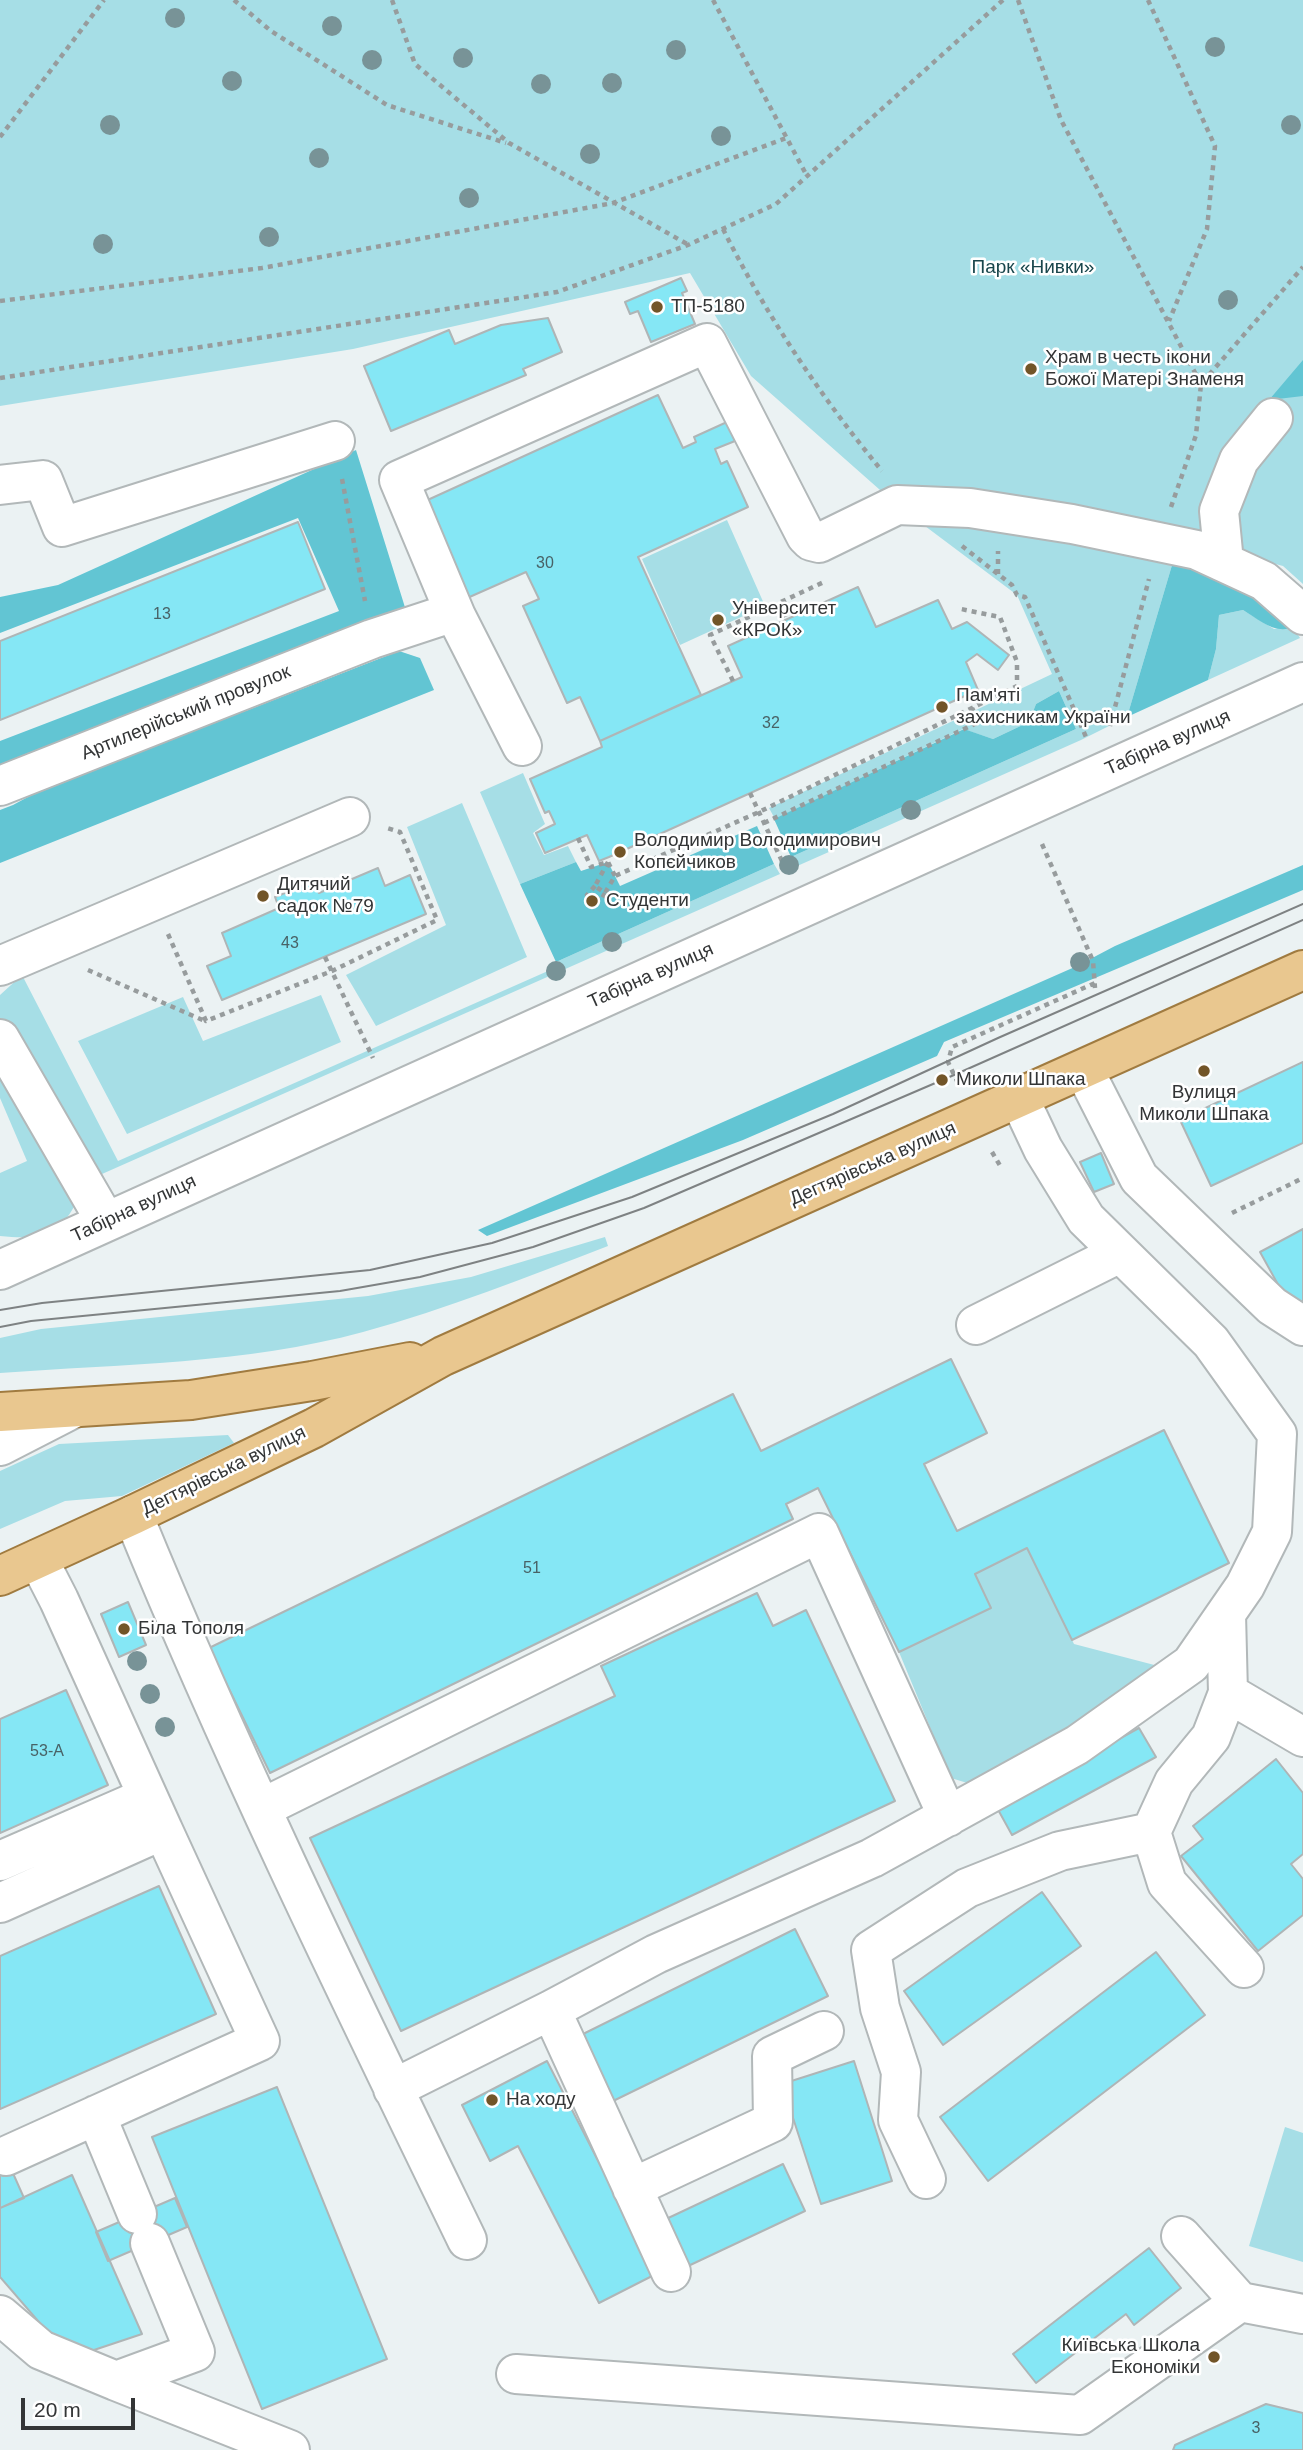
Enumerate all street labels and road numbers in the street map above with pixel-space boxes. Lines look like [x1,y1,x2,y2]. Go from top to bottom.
street label: Артилерійський провулок [78,661,294,765]
street label: Табірна вулиця [1102,705,1234,781]
street label: Табірна вулиця [585,938,717,1014]
street label: Дегтярівська вулиця [786,1117,960,1211]
street label: Табірна вулиця [68,1170,200,1248]
street label: Дегтярівська вулиця [138,1421,310,1521]

